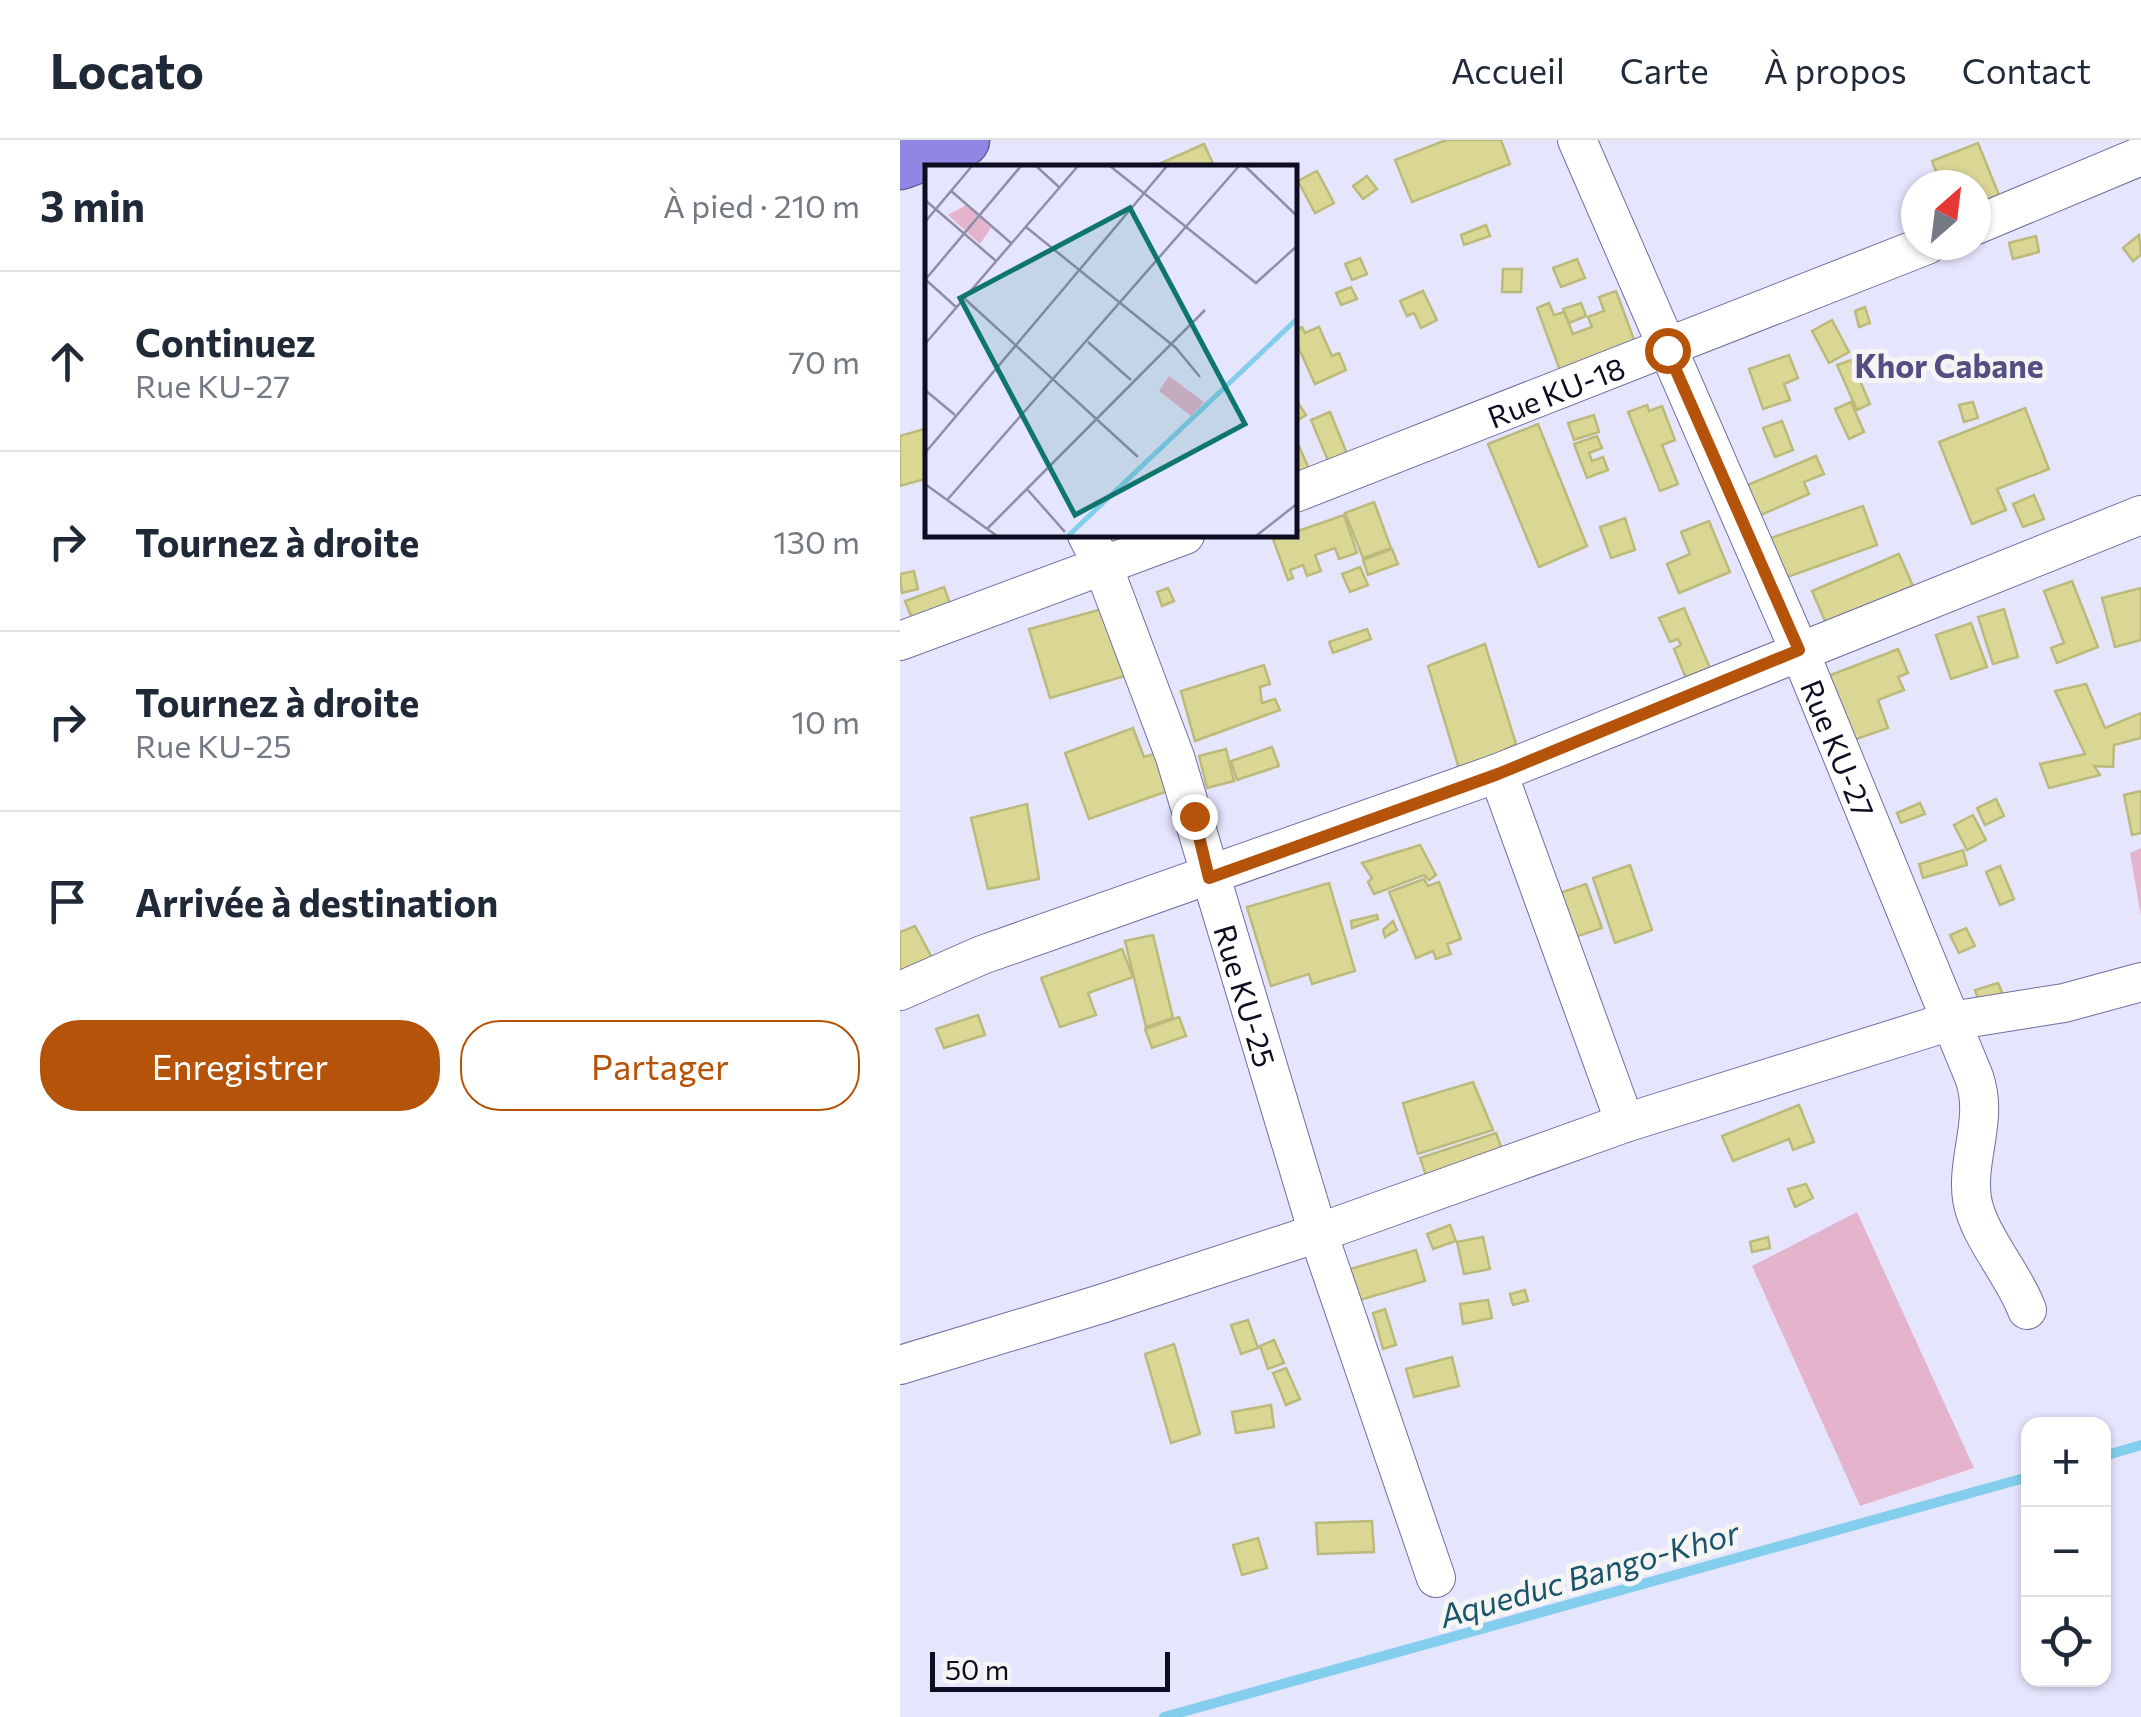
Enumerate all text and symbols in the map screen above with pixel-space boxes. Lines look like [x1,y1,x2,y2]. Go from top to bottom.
text: Locato [50,40,204,99]
text: Accueil [1451,48,1565,91]
text: Carte [1620,48,1709,91]
text: À propos [1764,48,1907,91]
text: Contact [1962,48,2091,91]
inset map [925,165,1298,538]
north arrow [1901,170,1991,260]
text: 3 min [40,179,145,231]
text: À pied · 210 m [663,185,860,225]
text: Continuez [135,318,316,365]
route start [1645,328,1691,374]
icon: ahead [40,334,95,389]
text: 70 m [788,341,860,381]
district label: Khor Cabane [1854,345,2044,385]
street label: Rue KU-18 [1482,347,1629,434]
text: Rue KU-27 [135,365,290,405]
icon: right [40,514,95,569]
text: Tournez à droite [135,518,419,565]
text: 130 m [773,521,860,561]
street label: Rue KU-27 [1794,674,1884,822]
text: Tournez à droite [135,678,419,725]
icon: right [40,694,95,749]
text: 10 m [791,701,860,741]
text: Rue KU-25 [135,725,292,765]
route end [1172,794,1218,840]
icon: arrive [40,874,95,929]
text: Arrivée à destination [135,878,498,925]
street label: Rue KU-25 [1208,920,1285,1071]
button: Enregistrer [40,1020,440,1111]
button: Partager [460,1020,860,1111]
map controls [2021,1417,2111,1687]
button: + [2021,1417,2111,1507]
button: − [2021,1507,2111,1597]
water label: Aqueduc Bango-Khor [1434,1511,1745,1635]
button: locate [2021,1597,2111,1687]
scale bar [930,1647,1170,1692]
text: 50 m [945,1652,1009,1686]

